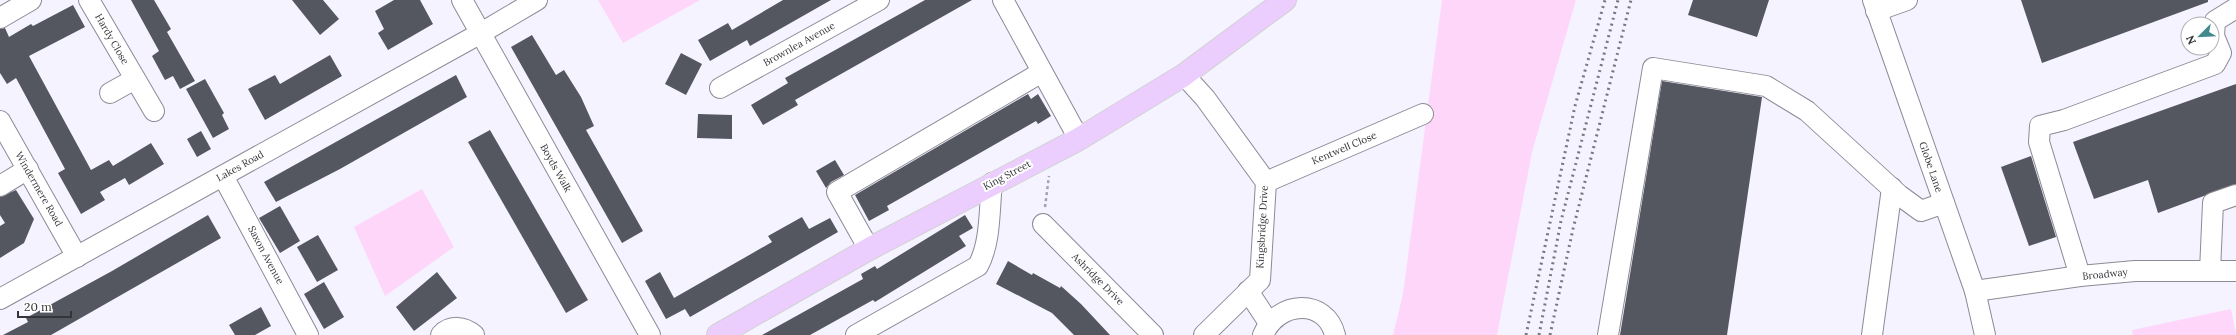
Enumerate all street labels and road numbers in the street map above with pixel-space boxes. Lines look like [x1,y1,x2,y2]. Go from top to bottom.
street label: Hardy Close [92,11,132,67]
street label: Brownlea Avenue [761,19,838,69]
street label: Kentwell Close [1310,128,1379,167]
street label: Globe Lane [1916,140,1946,195]
street label: Boyds Walk [537,142,575,195]
street label: Lakes Road [214,148,266,184]
street label: Windermere Road [12,149,66,229]
street label: King Street [981,157,1033,193]
street label: Kingsbridge Drive [1253,184,1271,269]
street label: Saxon Avenue [245,223,287,287]
street label: Ashridge Drive [1068,249,1127,308]
street label: Broadway [2082,265,2129,283]

